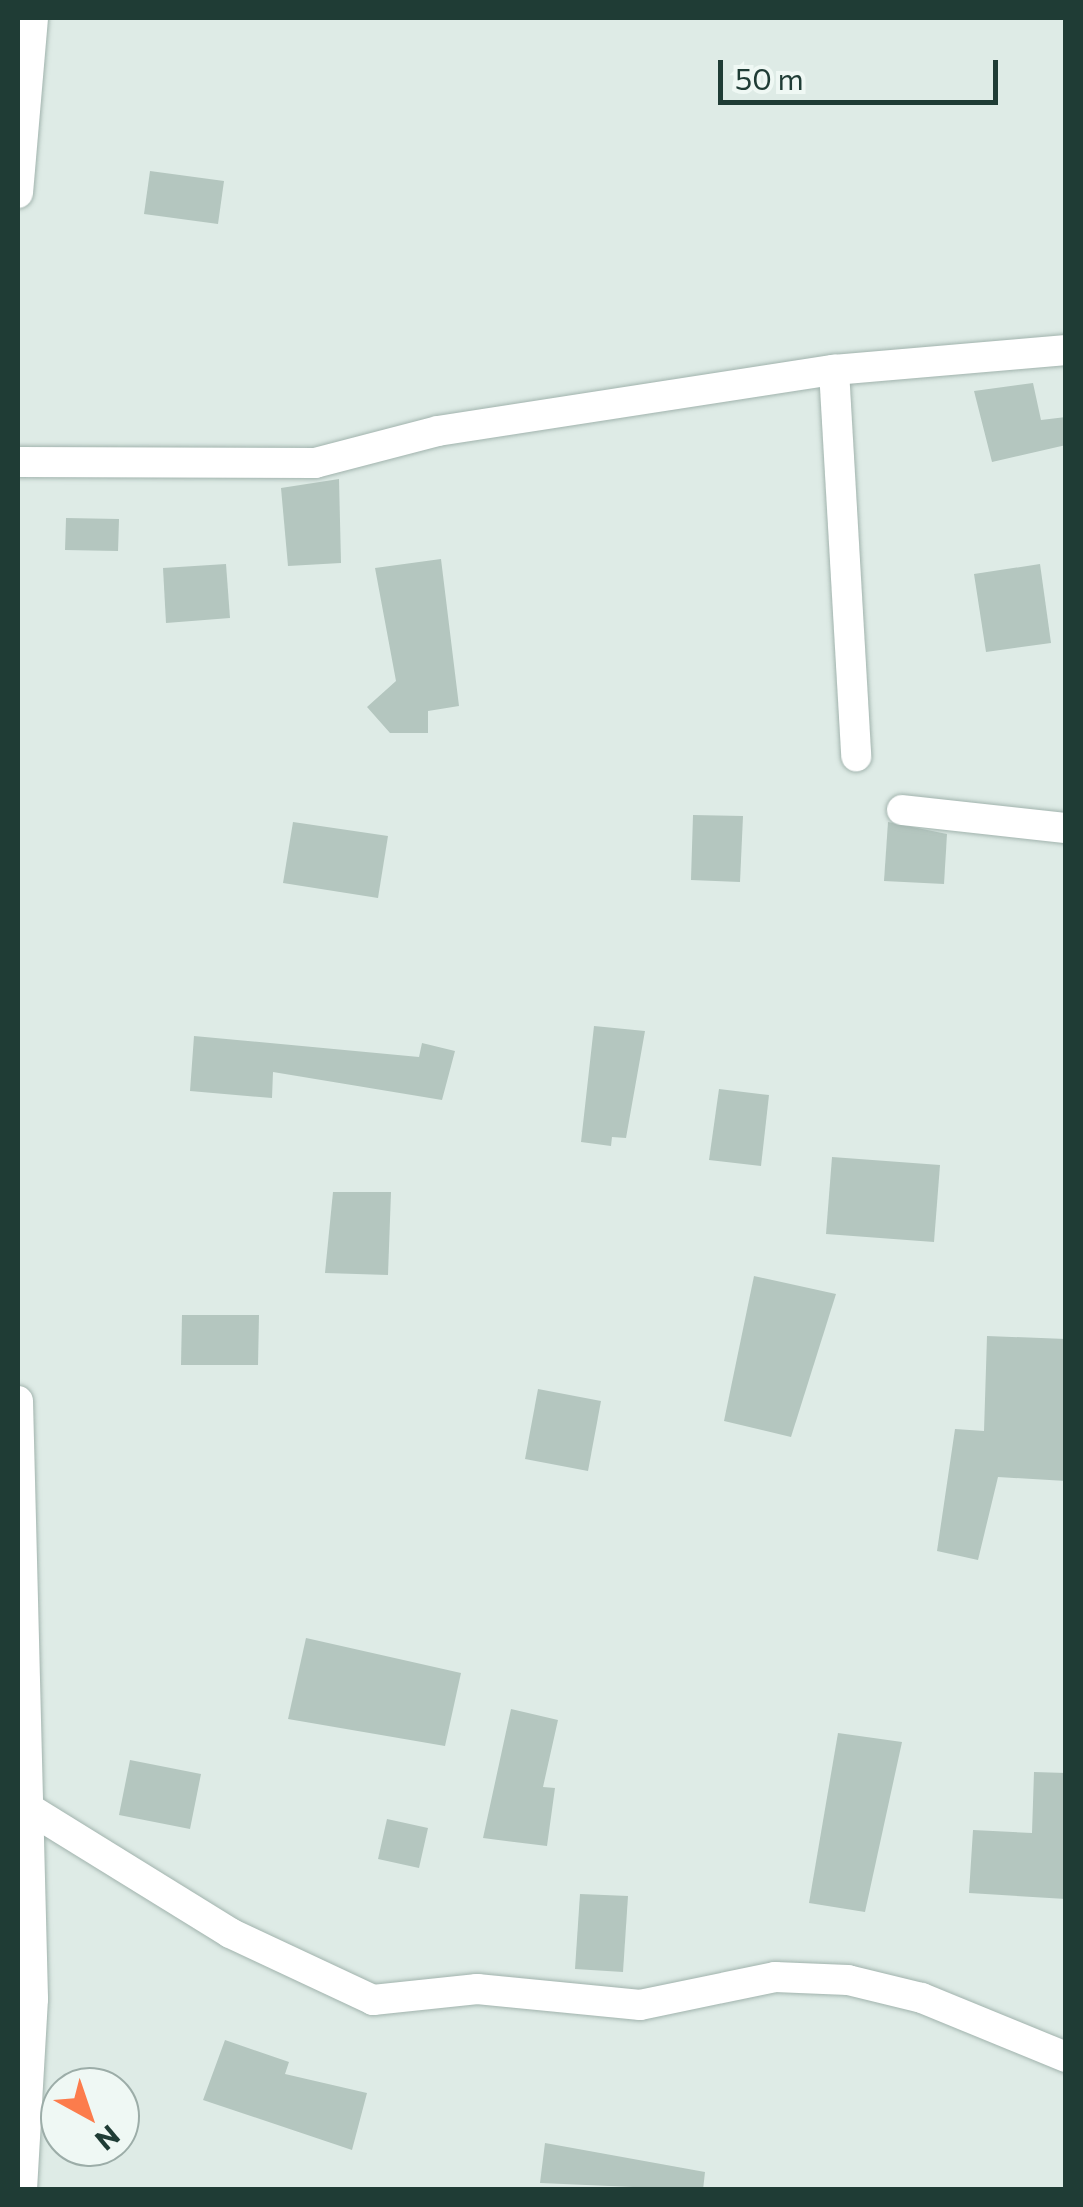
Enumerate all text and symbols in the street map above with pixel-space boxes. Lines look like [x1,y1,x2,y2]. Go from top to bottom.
scale bar [723,40,1003,102]
text: 50 m [735,59,804,96]
north arrow [40,2067,140,2167]
text: N [89,2119,127,2158]

